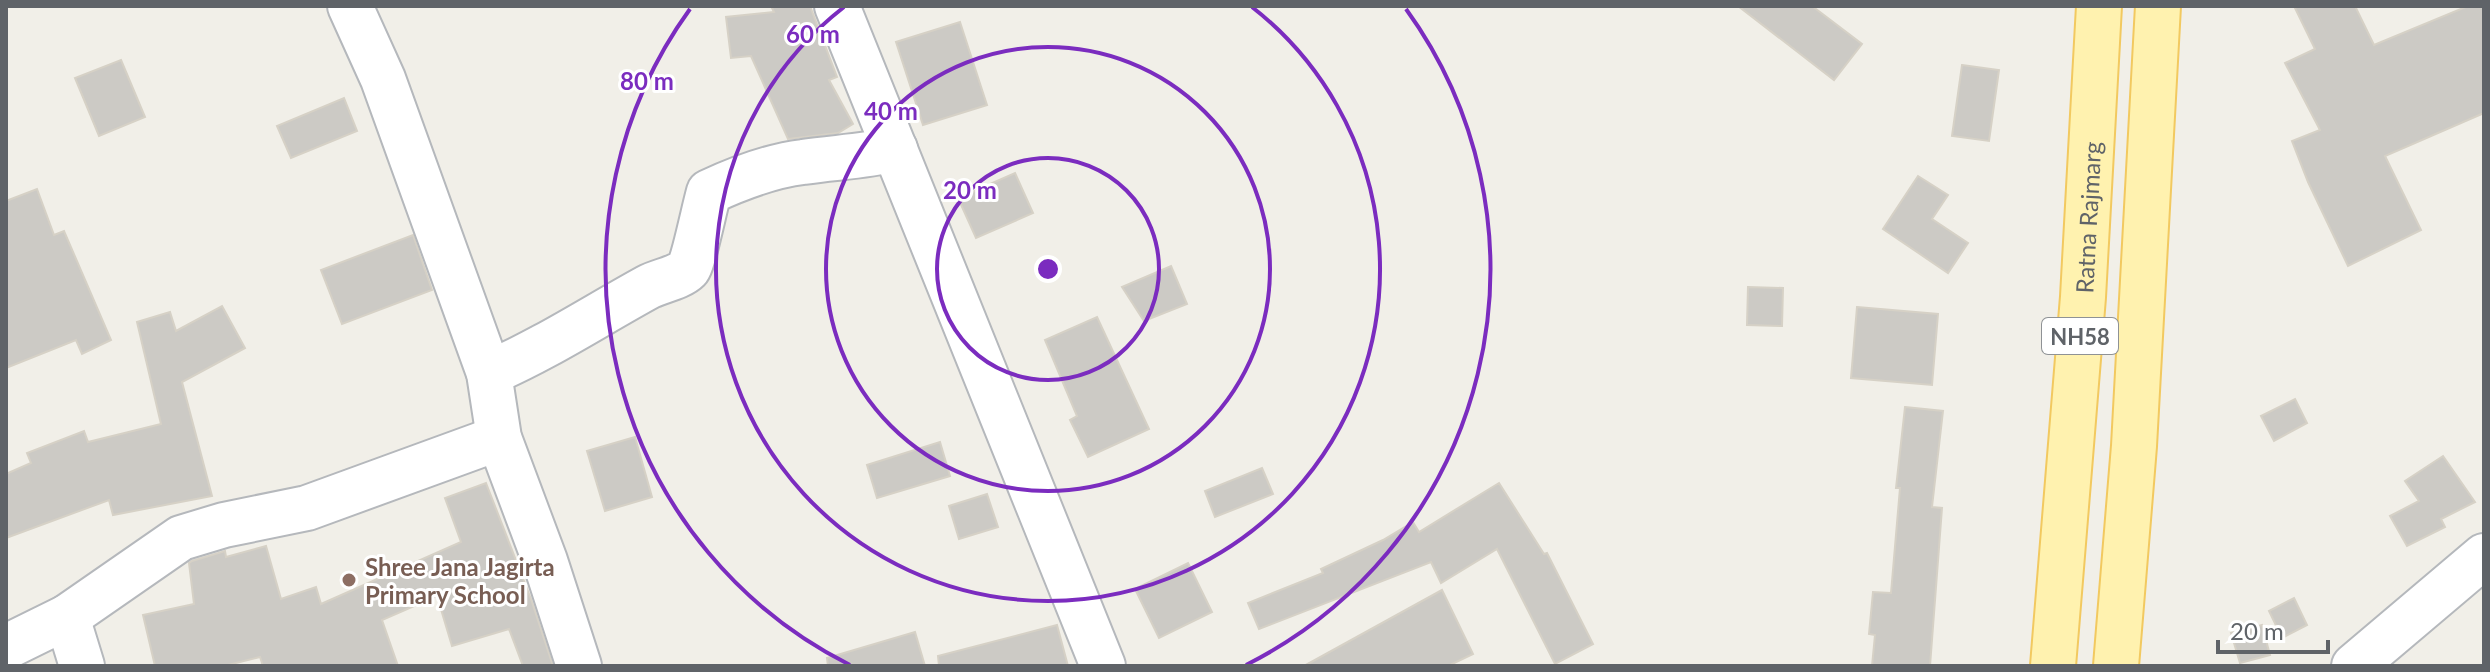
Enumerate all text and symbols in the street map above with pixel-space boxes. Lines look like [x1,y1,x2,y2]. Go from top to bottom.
text: 60 m [786,19,840,48]
text: 80 m [620,66,674,95]
text: 40 m [864,96,918,125]
street label: Ratna Rajmarg [2069,141,2106,294]
text: 20 m [943,175,997,204]
centre of rings [1034,255,1062,283]
road number: NH58 [2042,318,2118,354]
place label: Shree Jana Jagirta Primary School [365,552,555,609]
marker: Shree Jana Jagirta Primary School [340,571,358,589]
scale bar [2218,604,2328,654]
text: 20 m [2230,616,2284,645]

